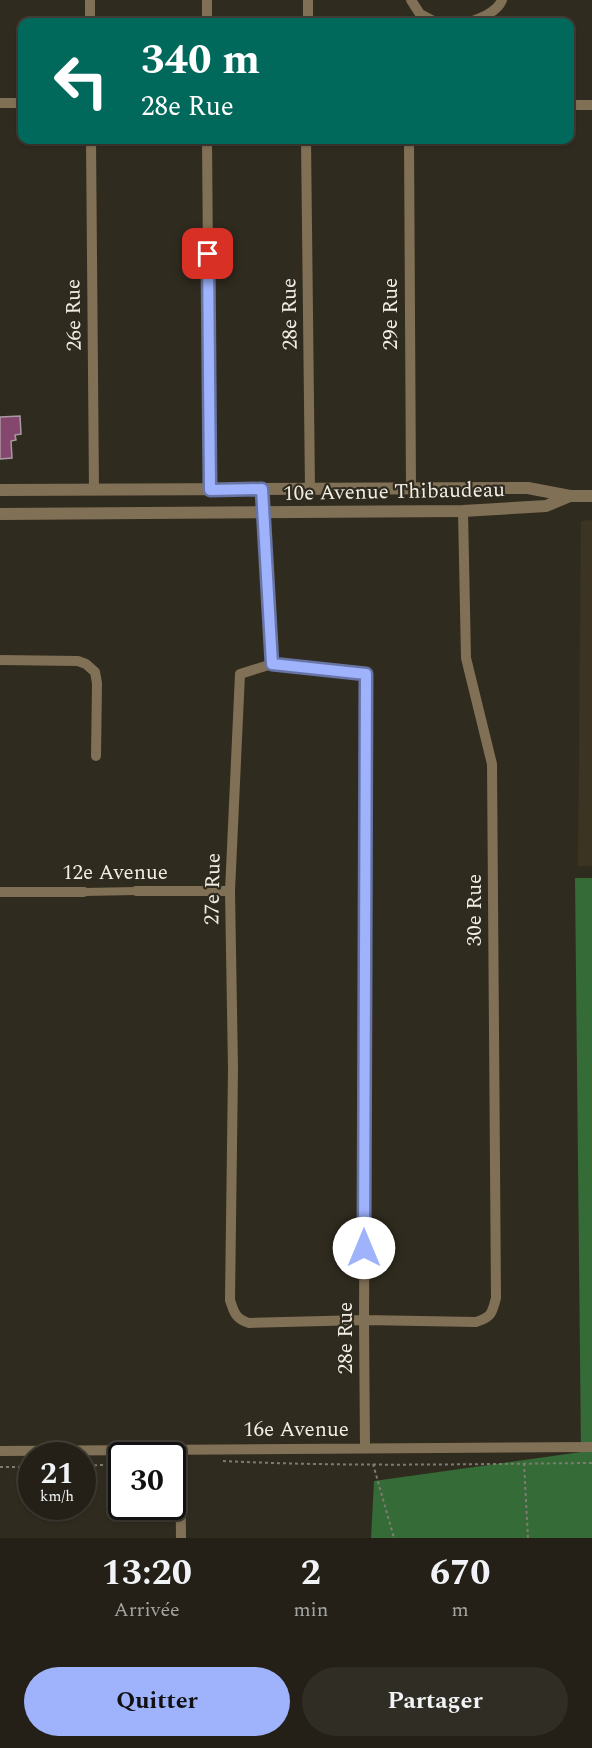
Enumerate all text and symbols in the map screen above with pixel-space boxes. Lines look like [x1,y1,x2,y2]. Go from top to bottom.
text: 340 m [141,29,260,92]
icon: left [42,42,120,120]
text: 28e Rue [141,86,234,128]
pin [182,228,233,279]
icon: arrive [191,237,224,270]
street label: 28e Rue [273,278,307,350]
street label: 29e Rue [375,278,407,350]
street label: 26e Rue [57,279,91,351]
street label: 10e Avenue Thibaudeau [283,474,505,510]
street label: 27e Rue [196,853,230,925]
street label: 12e Avenue [62,857,168,889]
street label: 30e Rue [459,874,491,946]
position arrow [332,1216,396,1280]
street label: 28e Rue [330,1302,362,1374]
street label: 16e Avenue [243,1414,349,1446]
speed limit sign: 30 [108,1442,186,1520]
text: 21 [40,1451,74,1497]
text: km/h [40,1485,74,1508]
text: 13:20 [101,1546,192,1601]
text: 2 [301,1546,321,1601]
text: 670 [430,1546,490,1601]
text: Arrivée [114,1595,180,1625]
text: min [293,1595,328,1625]
text: m [452,1595,469,1625]
button: Quitter [24,1667,290,1736]
button: Partager [302,1667,568,1736]

